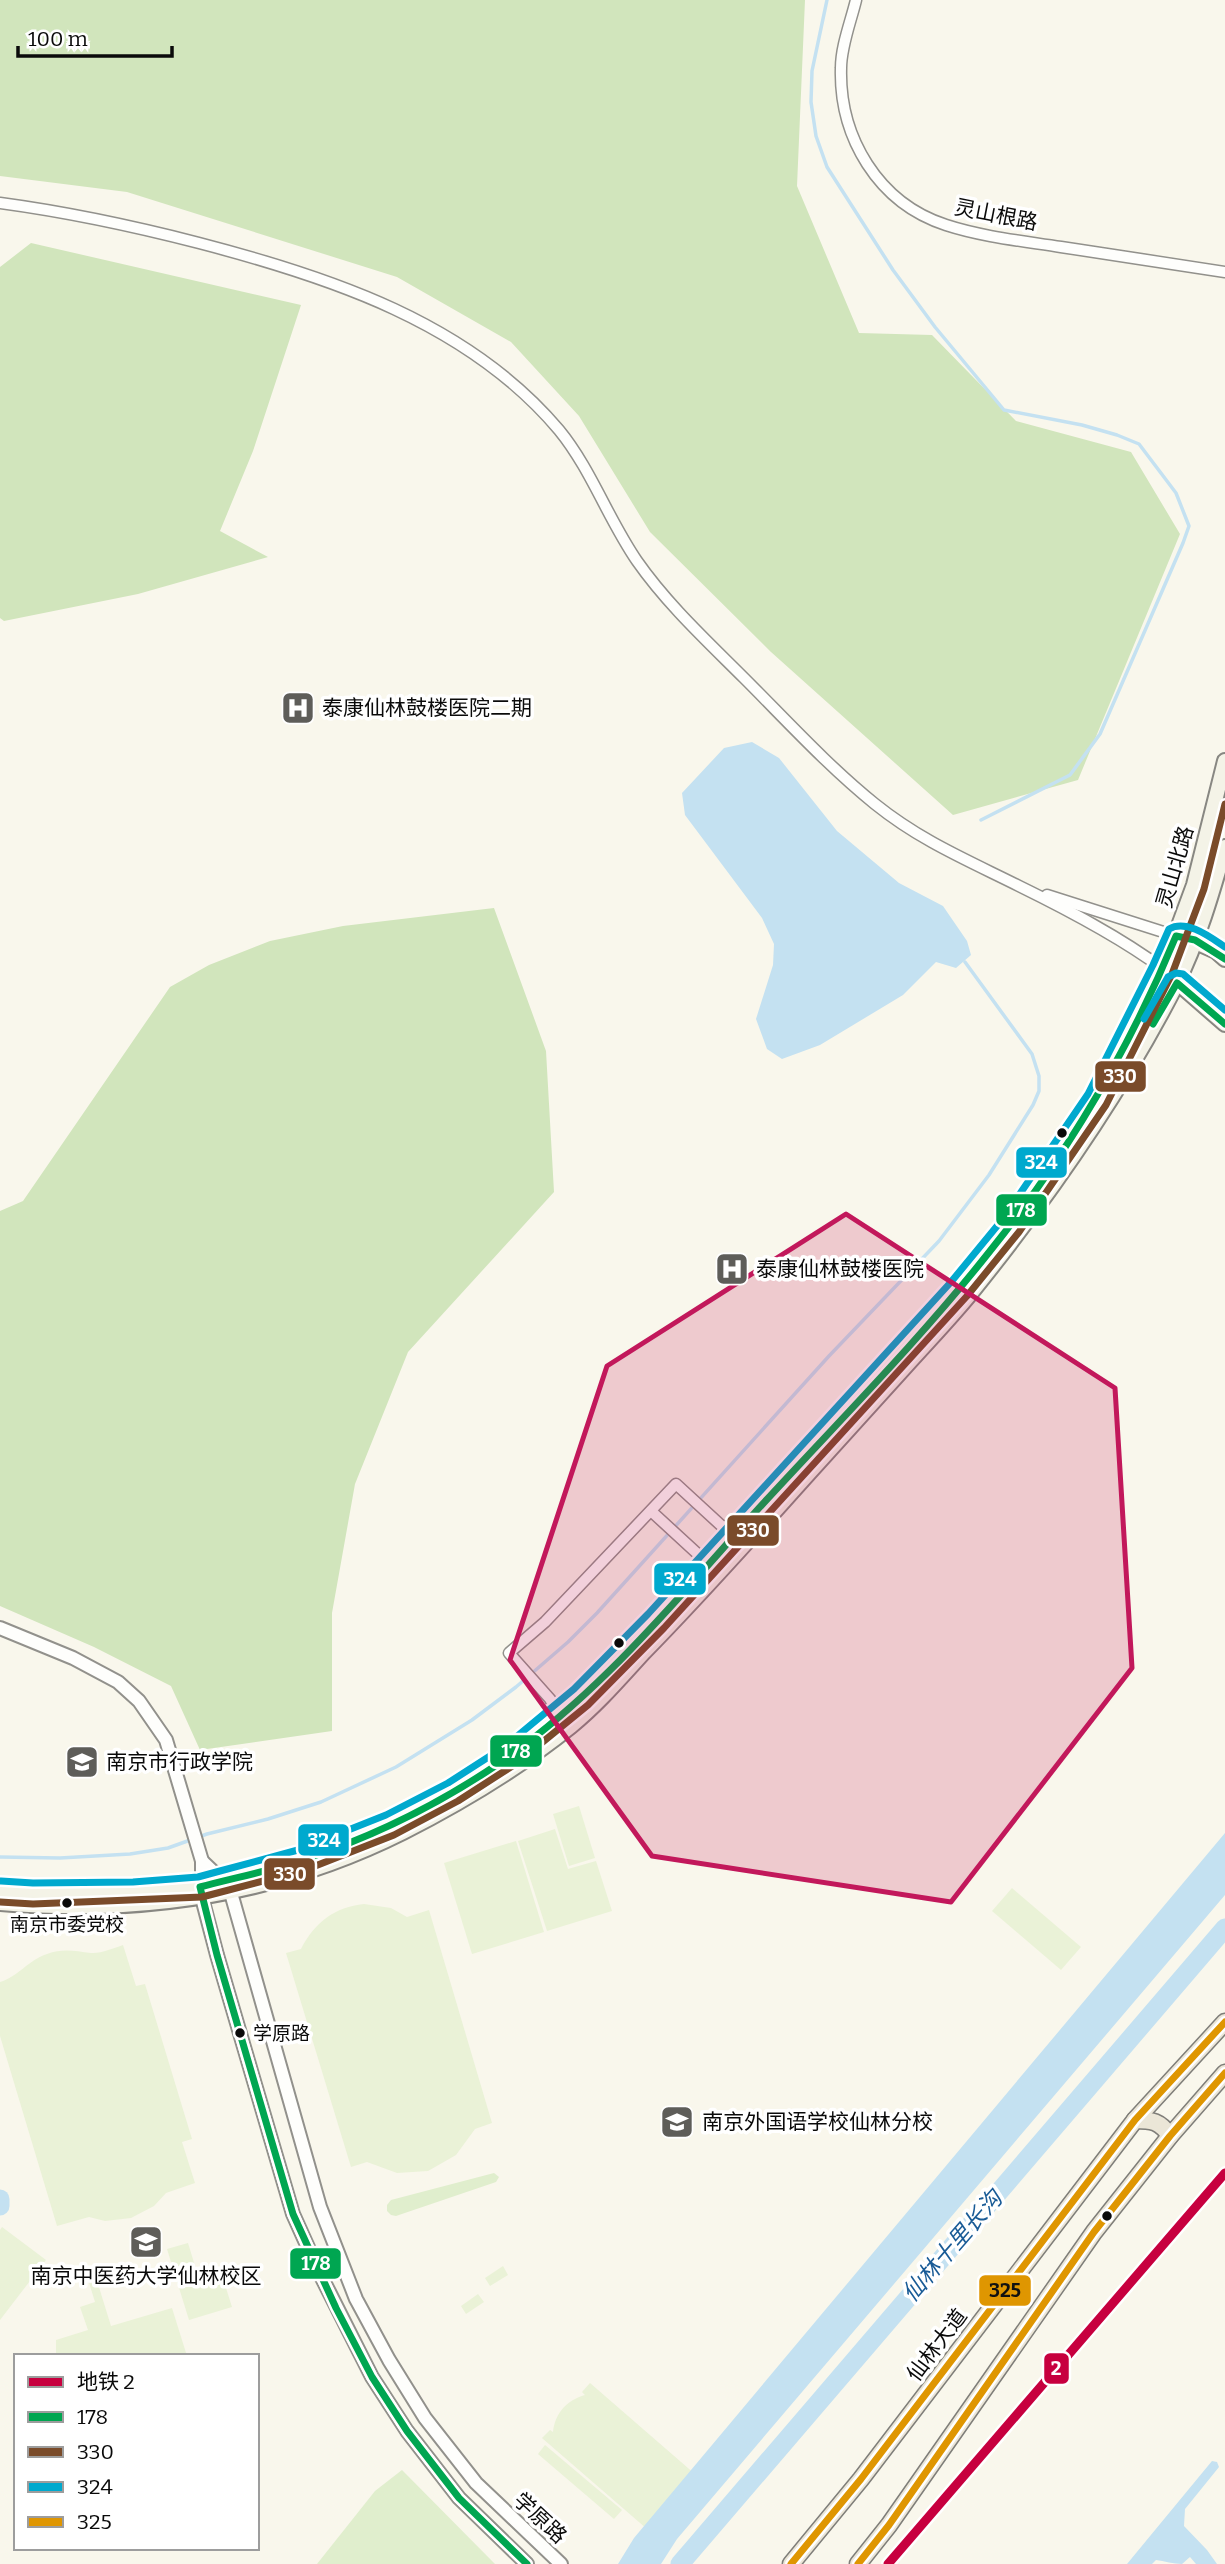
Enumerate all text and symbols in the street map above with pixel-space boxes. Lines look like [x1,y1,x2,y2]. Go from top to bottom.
scale bar [18,14,172,58]
text: 100 m [28,26,88,52]
street label: 灵山根路 [952,194,1040,236]
hospital icon: 泰康仙林鼓楼医院二期 [279,689,317,727]
place label: 泰康仙林鼓楼医院二期 [322,695,532,721]
street label: 灵山北路 [1151,823,1199,911]
line badge: 330 [1094,1060,1147,1093]
text: 330 [1103,1065,1137,1088]
unlabelled marker [1055,1126,1069,1140]
line badge: 324 [1015,1146,1068,1179]
text: 324 [1024,1151,1058,1174]
line badge: 178 [995,1193,1048,1227]
text: 178 [1006,1199,1036,1222]
hospital icon: 泰康仙林鼓楼医院 [713,1250,751,1288]
place label: 泰康仙林鼓楼医院 [756,1256,924,1282]
line badge: 330 [726,1514,780,1547]
text: 330 [736,1519,770,1542]
line badge: 324 [653,1562,707,1596]
text: 324 [663,1568,697,1591]
unlabelled marker [612,1636,626,1650]
line badge: 178 [489,1734,543,1768]
text: 178 [501,1740,531,1763]
school or university icon: 南京市行政学院 [63,1743,101,1781]
place label: 南京市行政学院 [106,1749,253,1775]
line badge: 324 [297,1823,350,1857]
text: 324 [307,1829,341,1852]
line badge: 330 [263,1857,316,1891]
text: 330 [273,1863,307,1886]
marker: 南京市委党校 [60,1896,74,1910]
place label: 南京市委党校 [10,1913,124,1936]
place label: 学原路 [253,2022,310,2045]
marker: 学原路 [233,2026,247,2040]
school or university icon: 南京外国语学校仙林分校 [658,2103,696,2141]
place label: 南京外国语学校仙林分校 [702,2109,933,2135]
water label: 仙林十里长沟 [896,2182,1010,2307]
unlabelled marker [1100,2209,1114,2223]
school or university icon: 南京中医药大学仙林校区 [127,2223,165,2261]
line badge: 178 [289,2247,342,2280]
text: 178 [301,2252,331,2275]
place label: 南京中医药大学仙林校区 [31,2263,262,2289]
line badge: 325 [978,2274,1032,2307]
text: 325 [989,2279,1021,2302]
street label: 仙林大道 [901,2304,973,2386]
line badge: 2 [1043,2352,1070,2385]
legend [14,2354,259,2550]
text: 2 [1051,2357,1062,2380]
text: 地铁 2 [77,2369,135,2395]
text: 178 [77,2404,108,2430]
text: 330 [77,2439,114,2465]
text: 324 [77,2474,113,2500]
street label: 学原路 [508,2487,572,2549]
text: 325 [77,2509,112,2535]

